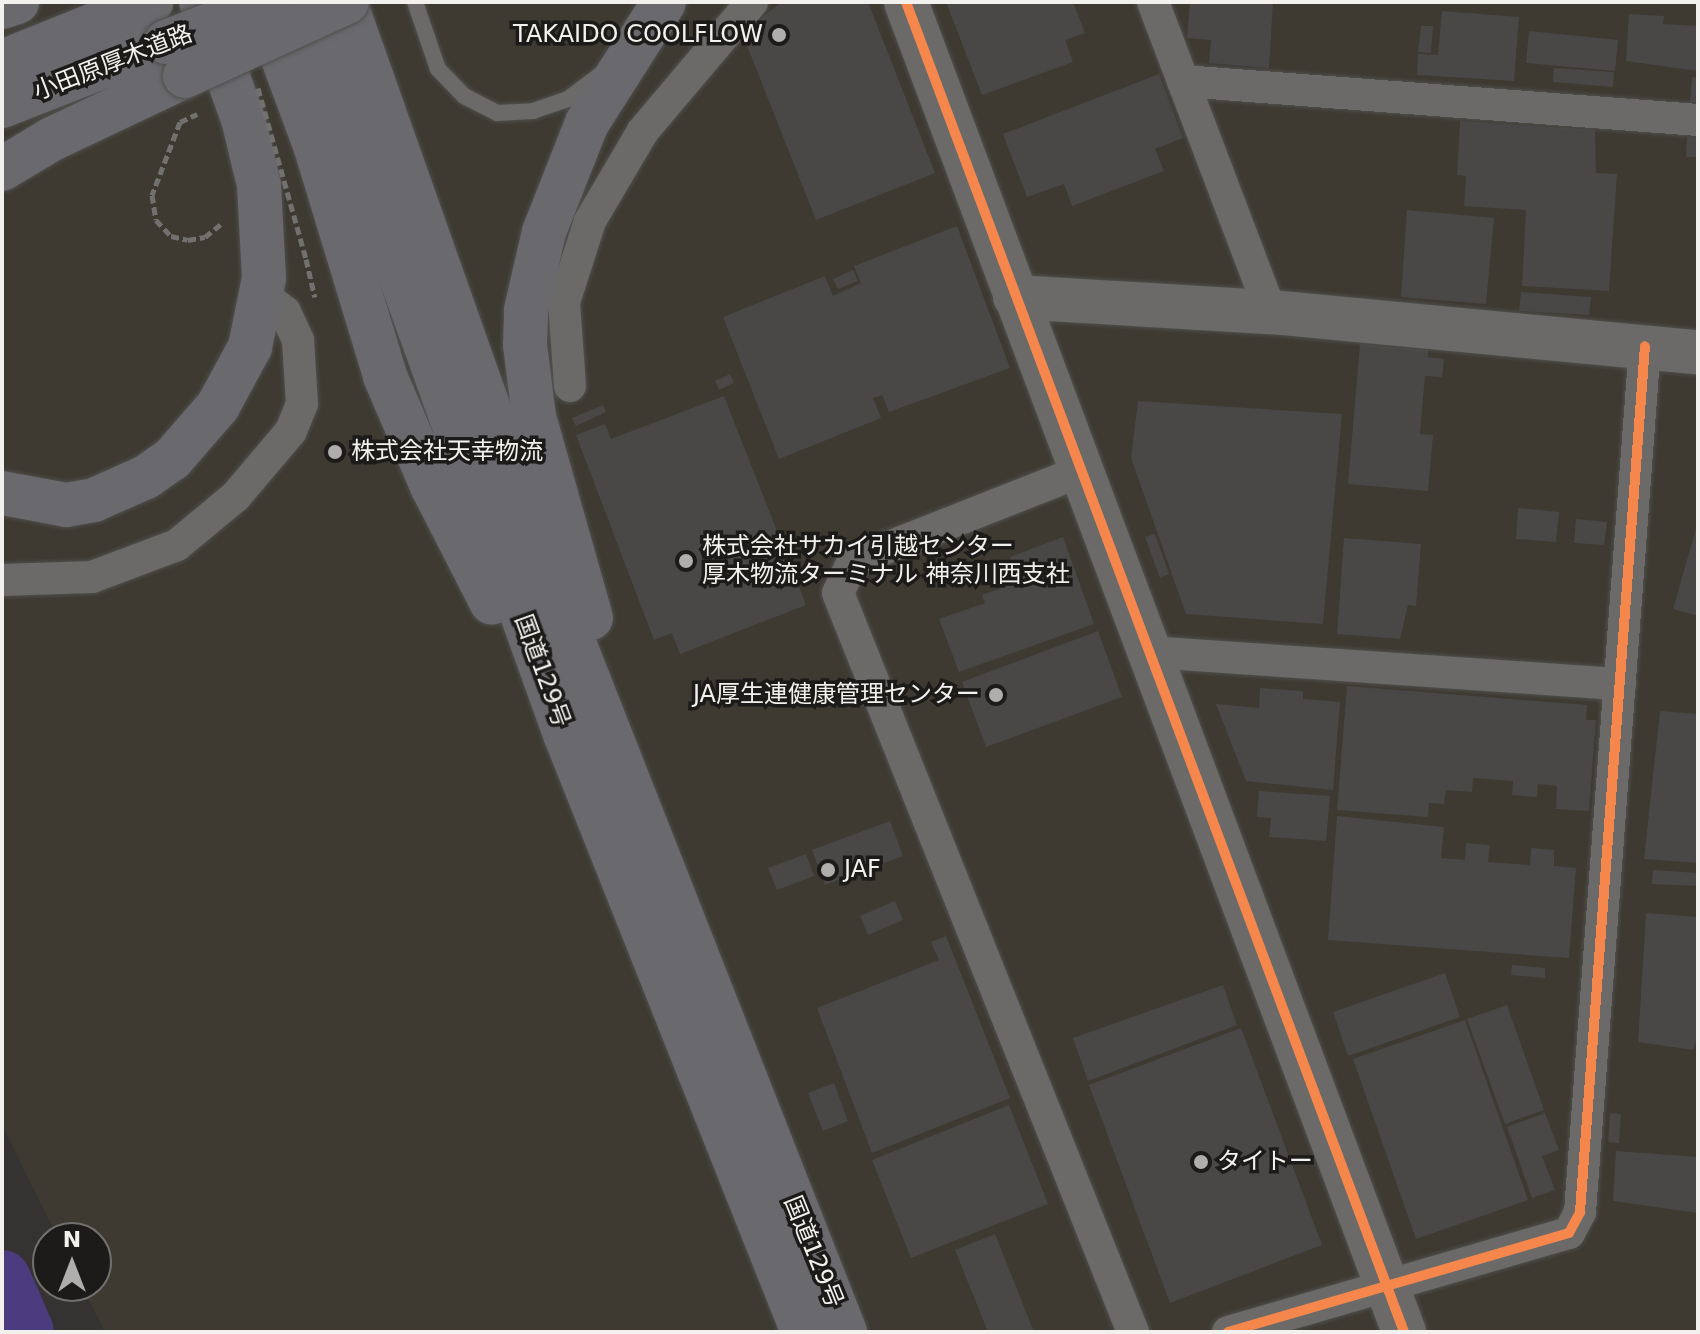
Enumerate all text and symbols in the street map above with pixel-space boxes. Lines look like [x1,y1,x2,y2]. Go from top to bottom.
street label: 小田原厚木道路 [29,19,197,107]
place label: TAKAIDO COOLFLOW [513,21,763,49]
marker: TAKAIDO COOLFLOW [770,26,788,44]
place label: 株式会社天幸物流 [351,438,543,466]
marker: 株式会社天幸物流 [326,443,344,461]
place label: 株式会社サカイ引越センター 厚木物流ターミナル 神奈川西支社 [702,533,1070,589]
marker: 株式会社サカイ引越センター 厚木物流ターミナル 神奈川西支社 [677,552,695,570]
street label: 国道129号 [508,611,576,731]
place label: JA厚生連健康管理センター [693,681,980,709]
marker: JA厚生連健康管理センター [987,686,1005,704]
place label: JAF [844,856,881,884]
marker: JAF [819,861,837,879]
place label: タイトー [1217,1148,1313,1176]
marker: タイトー [1192,1153,1210,1171]
street label: 国道129号 [778,1192,848,1312]
north arrow [32,1222,112,1302]
text: N [63,1227,81,1252]

